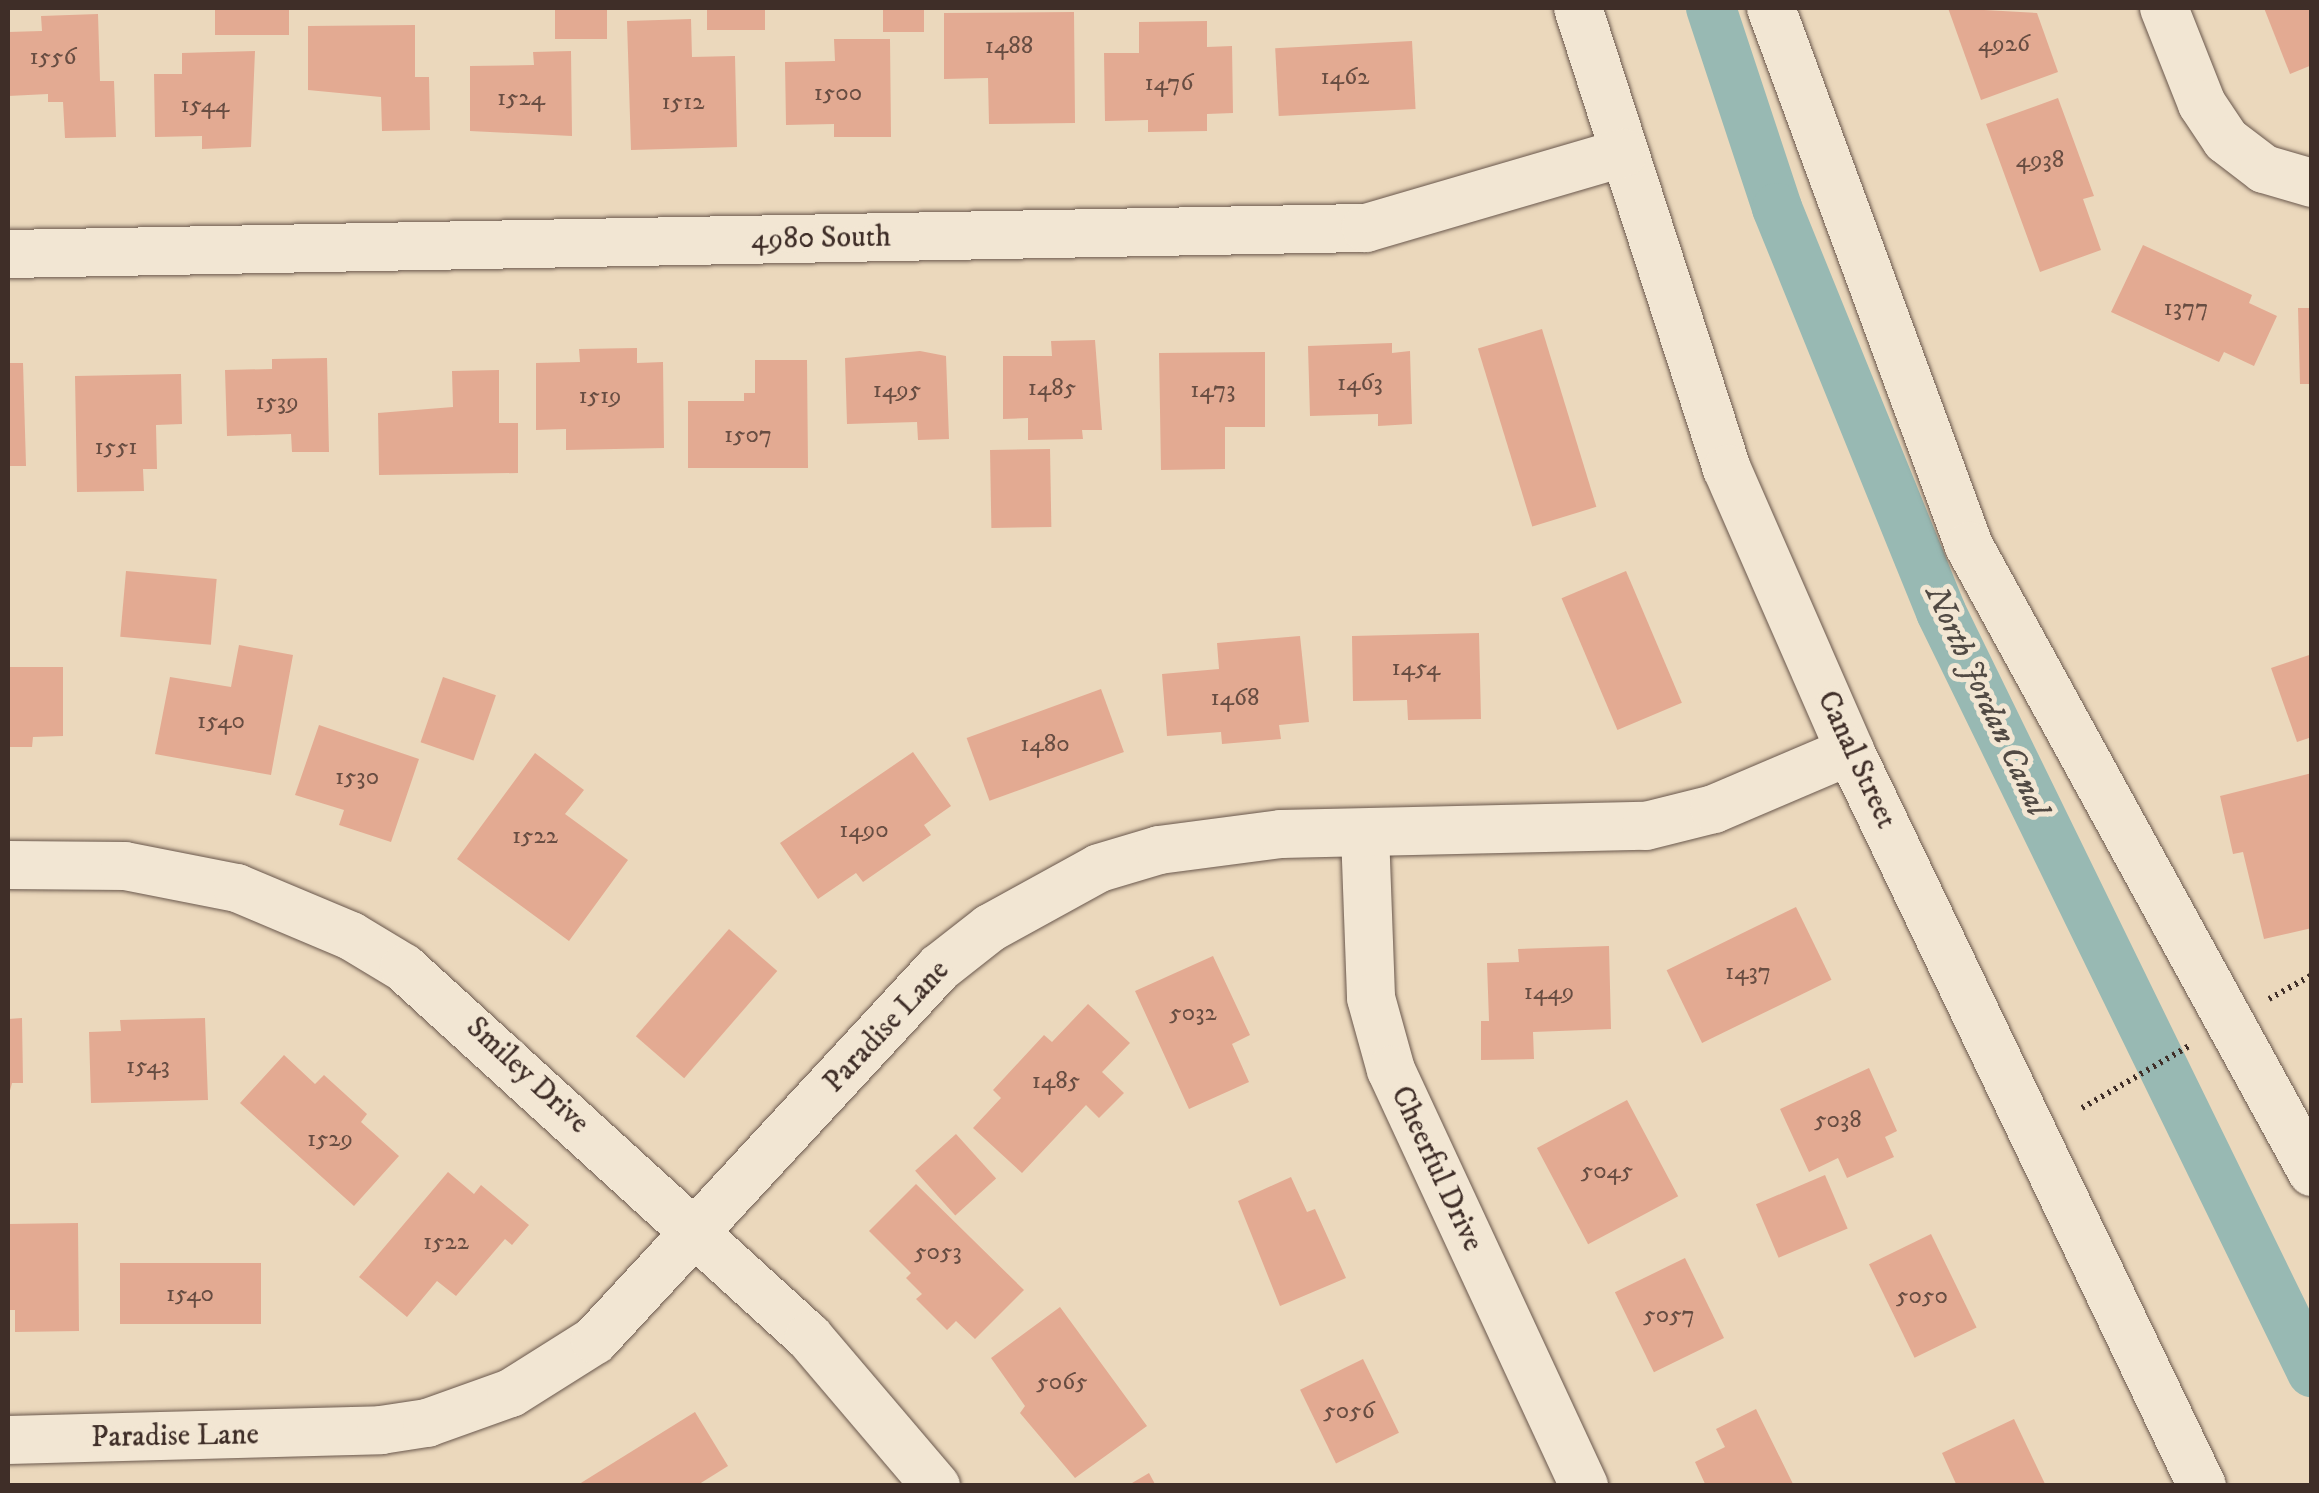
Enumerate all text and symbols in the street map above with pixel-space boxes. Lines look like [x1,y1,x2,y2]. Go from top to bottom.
house number: 4926 [1978,29,2030,59]
house number: 1488 [985,31,1033,61]
house number: 1556 [30,42,76,72]
house number: 1462 [1321,62,1369,92]
house number: 1476 [1145,68,1193,98]
house number: 1500 [814,78,862,108]
house number: 1524 [497,83,545,113]
house number: 1512 [662,87,704,117]
house number: 1544 [181,90,229,120]
house number: 4938 [2016,145,2064,175]
street label: 4980 South [751,220,891,258]
house number: 1377 [2164,293,2208,323]
house number: 1463 [1337,368,1383,398]
house number: 1485 [1028,373,1076,403]
house number: 1495 [873,375,921,405]
house number: 1473 [1190,375,1236,405]
house number: 1519 [578,381,622,411]
house number: 1539 [255,387,299,417]
house number: 1507 [724,420,772,450]
house number: 1551 [94,432,138,462]
water label: North Jordan Canal [1916,580,2056,822]
house number: 1454 [1392,653,1440,683]
house number: 1468 [1210,683,1260,713]
street label: Canal Street [1809,686,1903,834]
house number: 1540 [197,706,245,736]
house number: 1480 [1020,729,1070,759]
house number: 1530 [335,762,379,792]
house number: 1490 [839,815,889,845]
house number: 1522 [512,821,558,851]
street label: Paradise Lane [817,953,957,1101]
house number: 1437 [1725,957,1771,987]
house number: 1449 [1524,977,1574,1007]
house number: 5032 [1169,998,1217,1028]
street label: Smiley Drive [458,1010,596,1142]
house number: 1543 [126,1051,170,1081]
house number: 1485 [1032,1066,1080,1096]
street label: Cheerful Drive [1382,1081,1490,1257]
house number: 5038 [1814,1105,1862,1135]
house number: 1529 [307,1124,353,1154]
house number: 5045 [1581,1156,1633,1186]
house number: 1522 [423,1227,469,1257]
house number: 5053 [914,1237,962,1267]
house number: 1540 [166,1279,214,1309]
house number: 5050 [1896,1281,1948,1311]
house number: 5057 [1643,1300,1695,1330]
house number: 5065 [1036,1367,1088,1397]
house number: 5056 [1323,1396,1375,1426]
street label: Paradise Lane [91,1418,259,1456]

